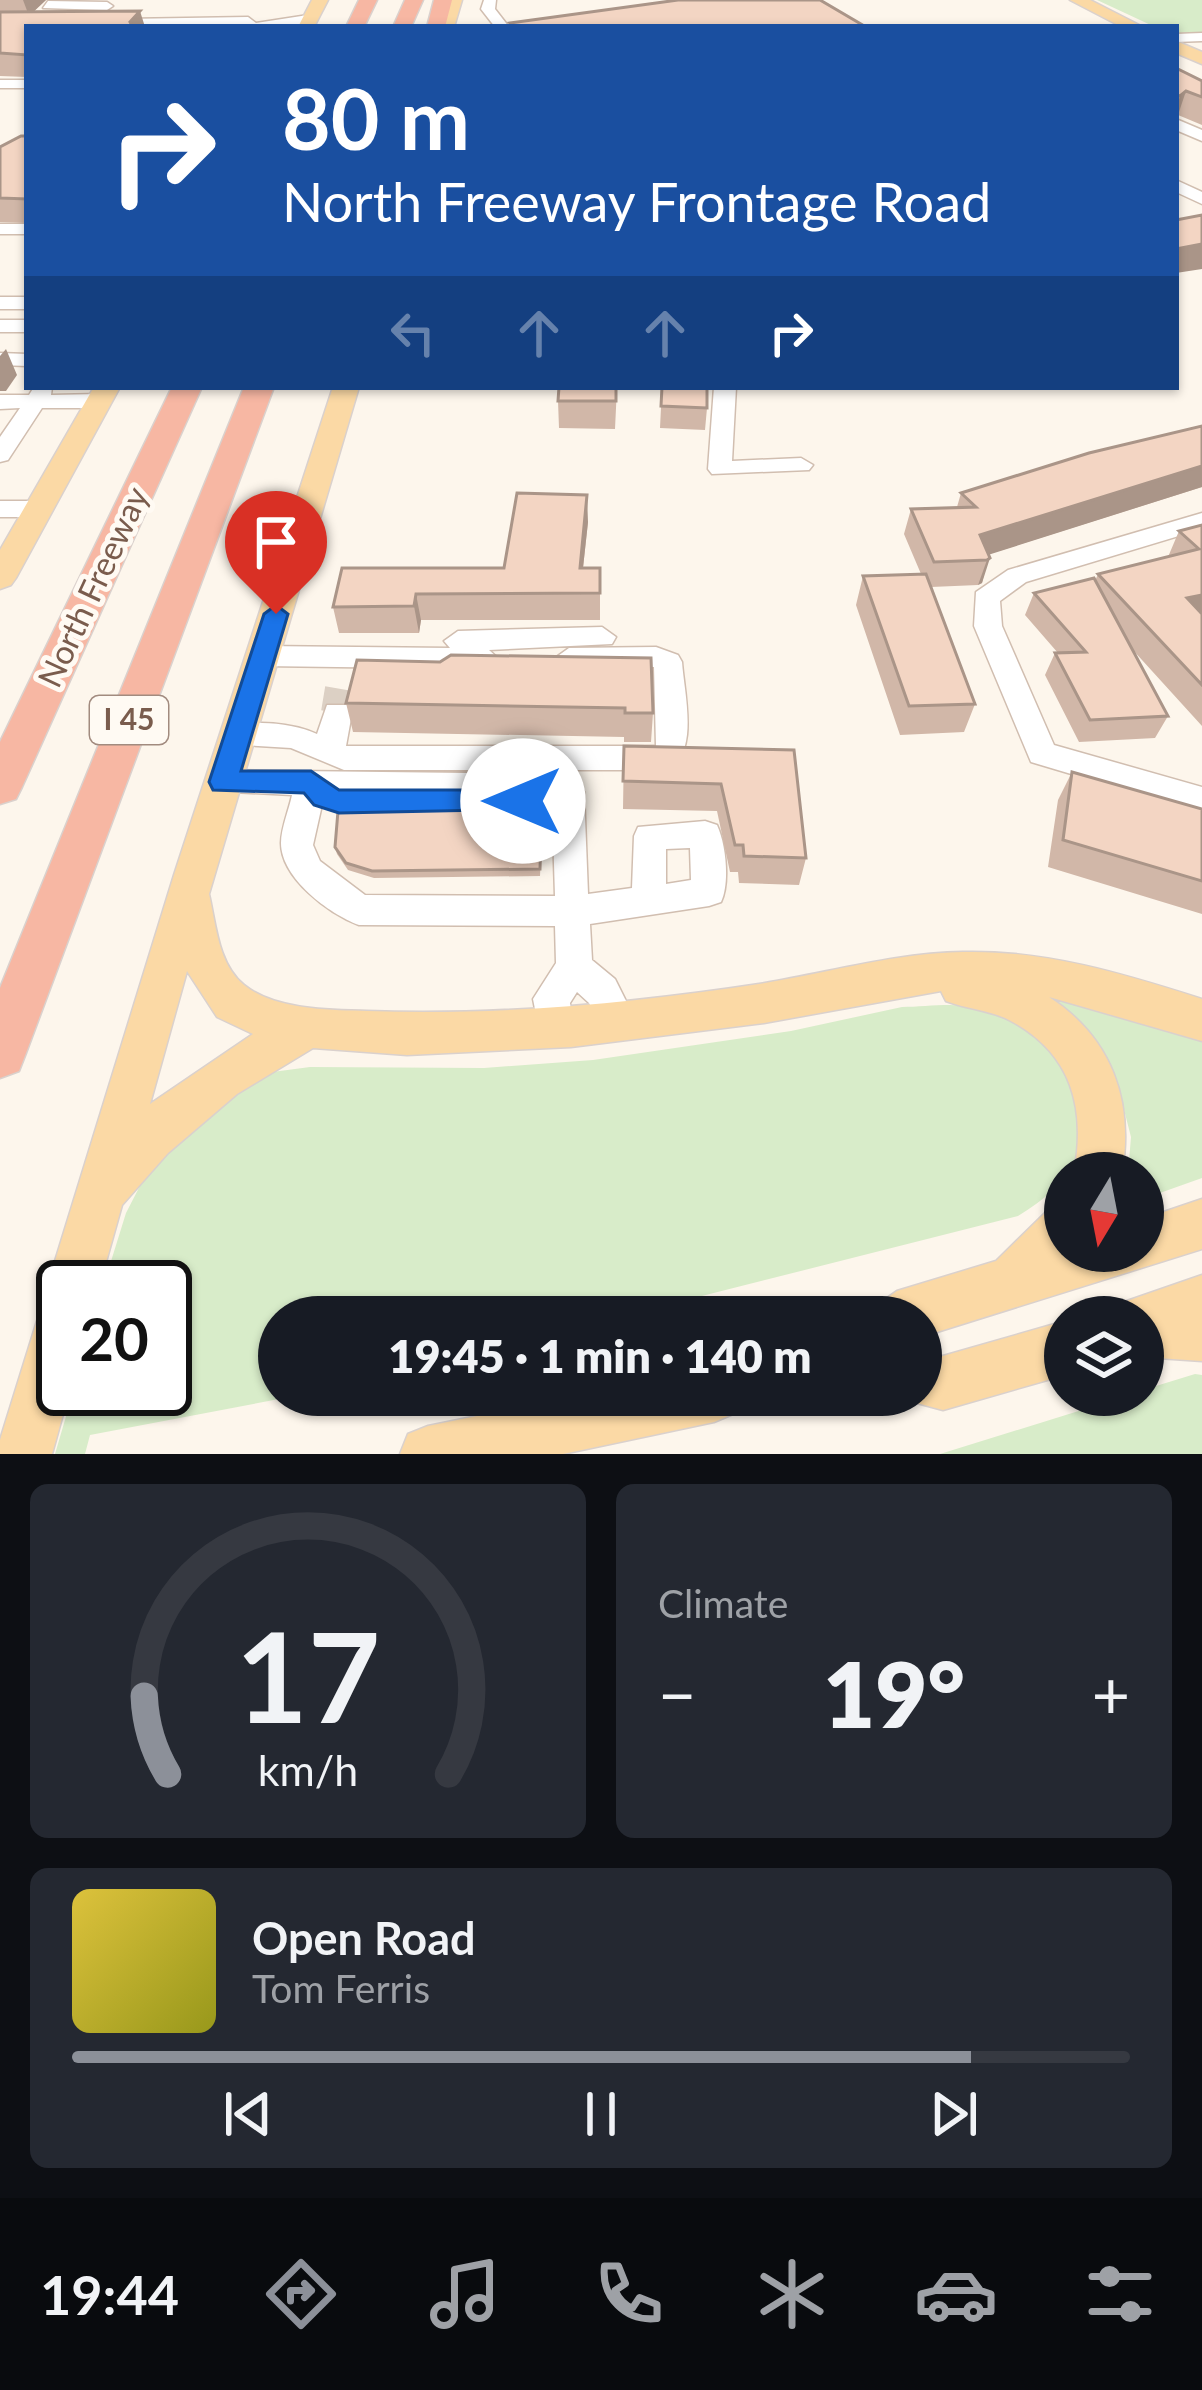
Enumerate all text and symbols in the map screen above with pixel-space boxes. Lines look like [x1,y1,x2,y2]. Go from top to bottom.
text: 80 m [282,67,470,168]
icon: right [84,72,240,228]
text: North Freeway Frontage Road [282,169,991,234]
icon: left [380,300,446,366]
icon: ahead [506,300,572,366]
icon: ahead [632,300,698,366]
icon: right [758,300,824,366]
street label: North Freeway [28,480,156,693]
pin [225,491,327,614]
icon: arrive [243,509,309,575]
road number: I 45 [90,696,168,744]
position arrow [460,738,586,864]
north arrow [1044,1152,1164,1272]
map controls [1044,1152,1164,1416]
speed limit sign: 20 [36,1260,192,1416]
button: layers [1044,1296,1164,1416]
text: 19:45 · 1 min · 140 m [388,1329,812,1383]
text: Climate [658,1580,788,1626]
text: 17 [236,1600,380,1750]
text: 19° [823,1639,965,1747]
text: − [658,1654,696,1733]
text: + [1092,1654,1130,1733]
text: km/h [258,1744,358,1795]
text: Open Road [252,1911,476,1965]
text: Tom Ferris [252,1965,430,2011]
icon: previous [215,2081,281,2147]
icon: pause [568,2081,634,2147]
icon: next [921,2081,987,2147]
icon: directions [259,2252,343,2336]
icon: music [423,2252,507,2336]
icon: phone [587,2252,671,2336]
icon: climate [750,2252,834,2336]
icon: car [914,2252,998,2336]
icon: filters [1078,2252,1162,2336]
text: 19:44 [40,2262,179,2327]

